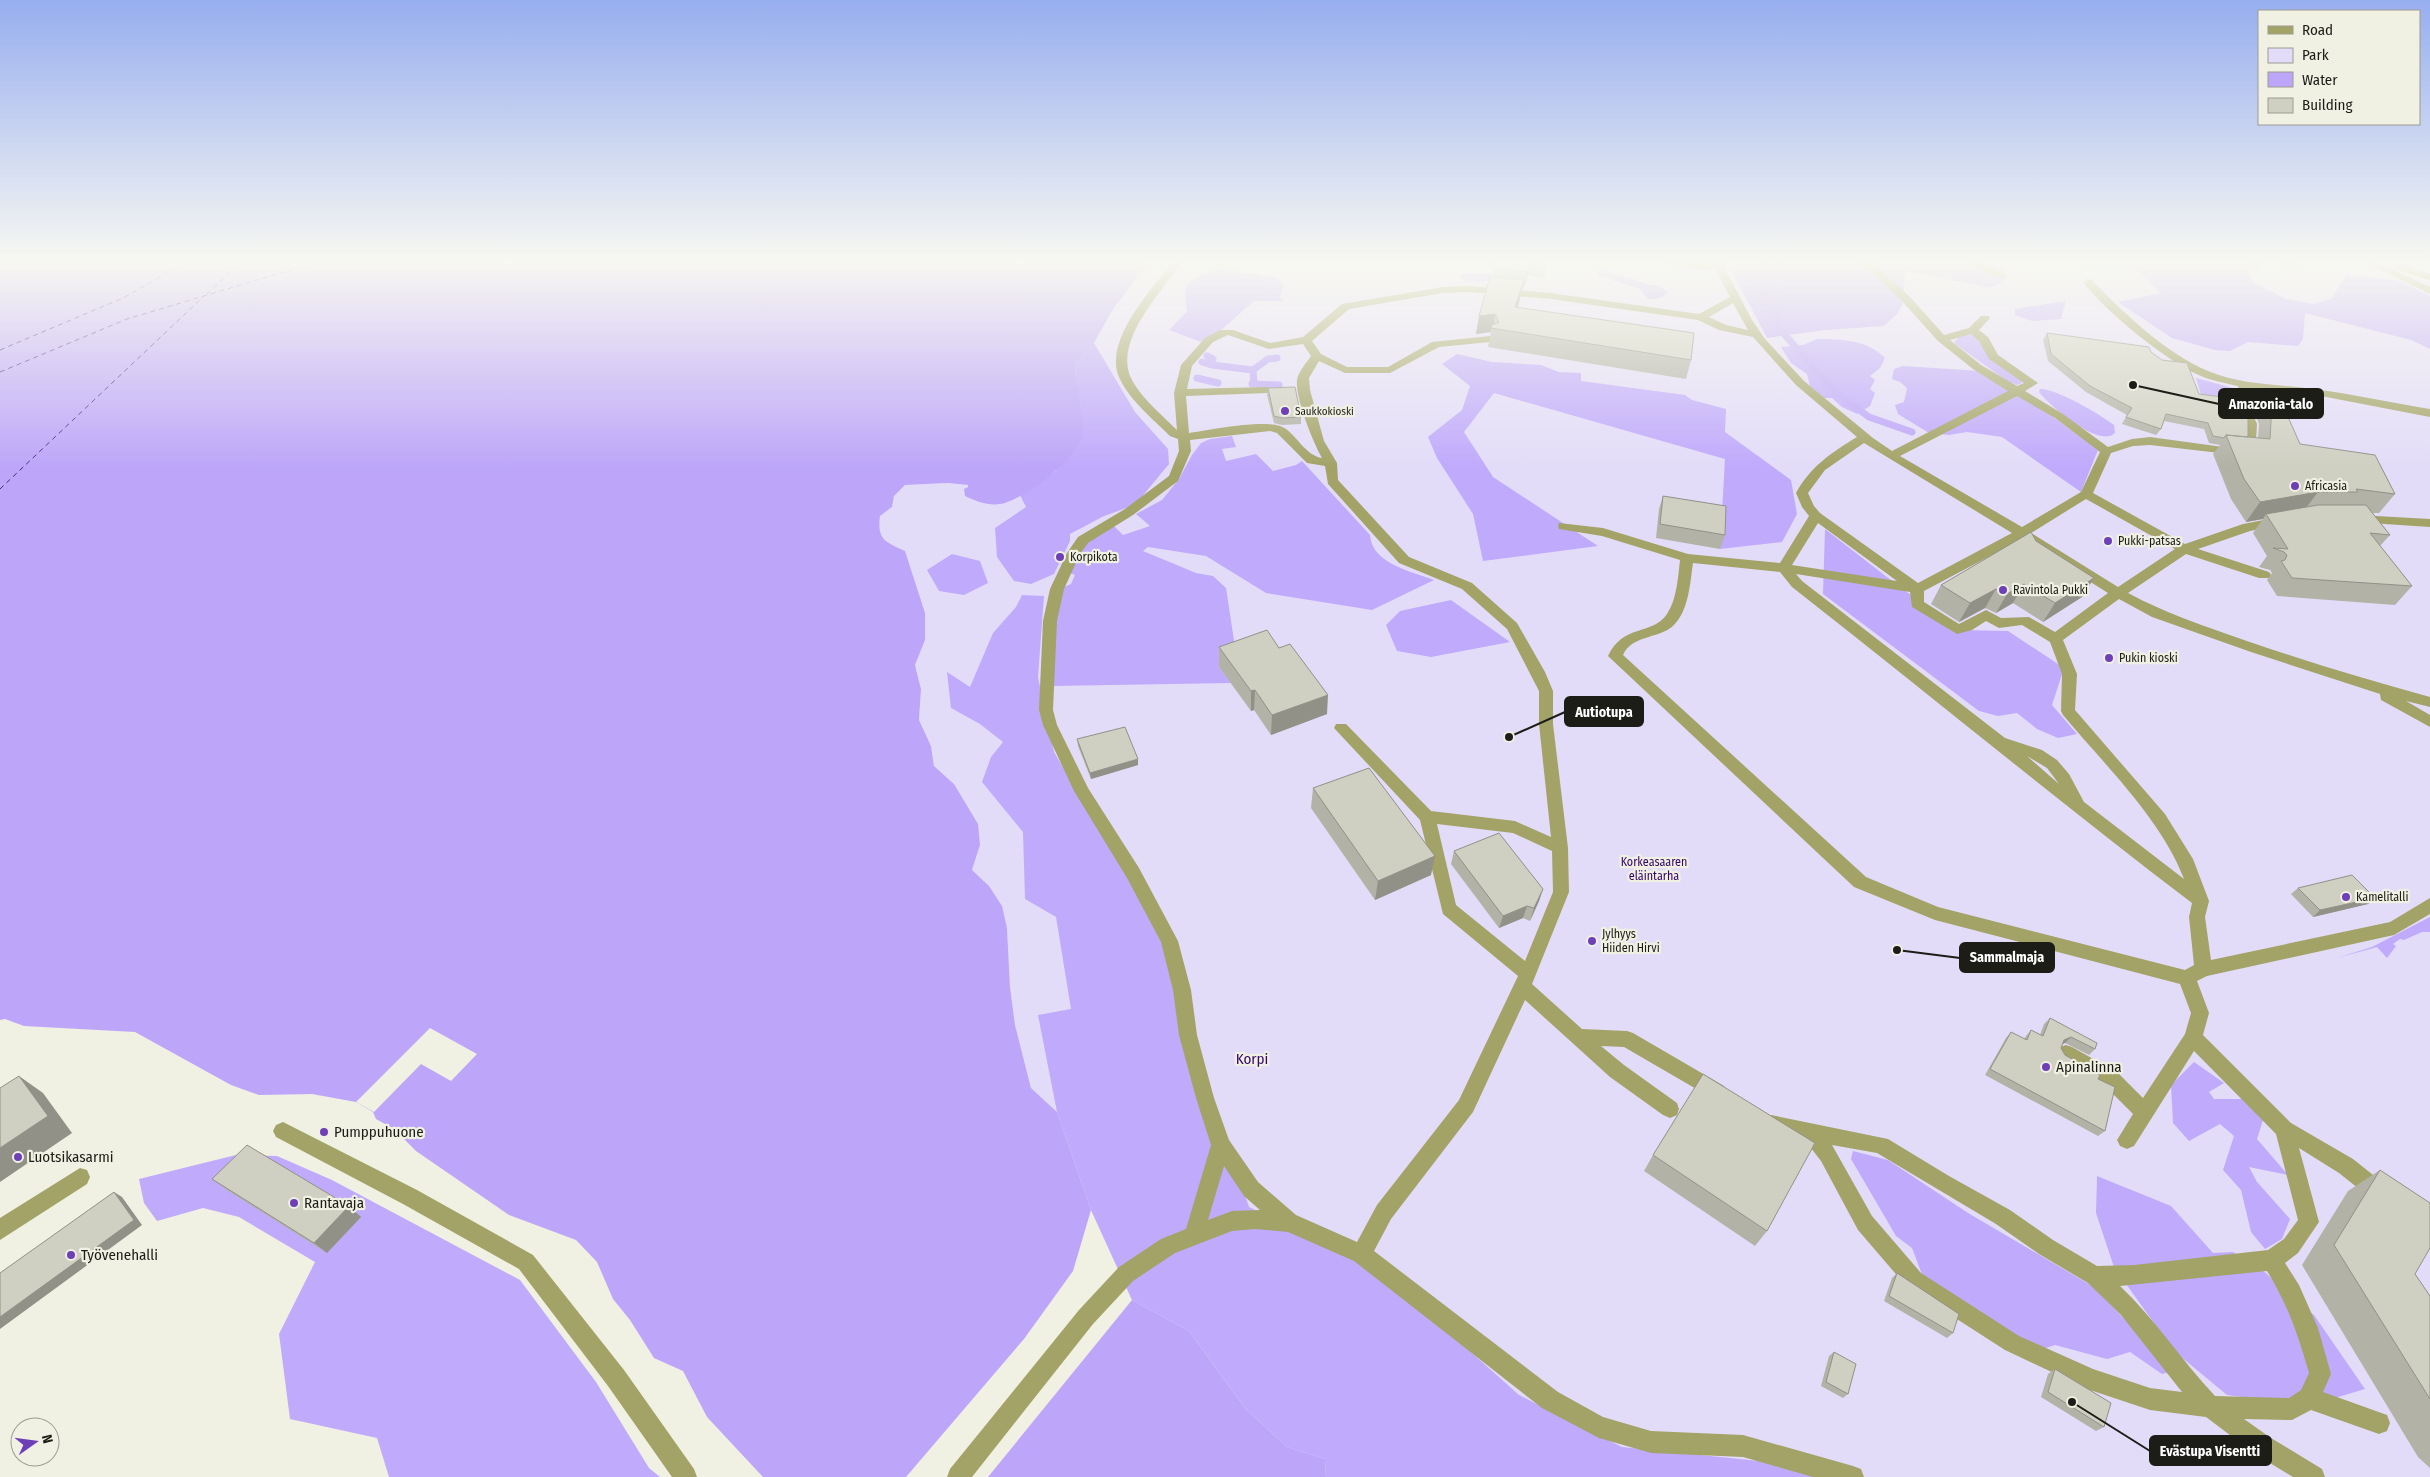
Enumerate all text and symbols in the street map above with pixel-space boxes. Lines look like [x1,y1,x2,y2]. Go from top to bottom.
legend [2258,10,2420,125]
text: Road [2302,21,2333,39]
text: Park [2302,46,2329,64]
text: Water [2302,71,2338,89]
text: Building [2302,96,2353,114]
callout: Amazonia-talo [2219,389,2323,418]
text: Amazonia-talo [2228,396,2314,413]
marker: Saukkokioski [1279,405,1291,417]
place label: Saukkokioski [1295,405,1354,418]
place label: Africasia [2305,479,2347,493]
marker: Africasia [2289,480,2301,492]
place label: Pukki-patsas [2118,534,2181,548]
marker: Pukki-patsas [2102,535,2114,547]
place label: Korpikota [1070,550,1118,564]
marker: Korpikota [1054,551,1066,563]
place label: Ravintola Pukki [2013,583,2088,597]
marker: Ravintola Pukki [1997,584,2009,596]
place label: Pukin kioski [2119,651,2178,665]
marker: Pukin kioski [2103,652,2115,664]
callout: Autiotupa [1565,697,1643,726]
text: Autiotupa [1574,704,1633,721]
park label: Korkeasaaren eläintarha [1621,855,1687,883]
place label: Kamelitalli [2356,890,2408,904]
marker: Kamelitalli [2340,891,2352,903]
place label: Jylhyys Hiiden Hirvi [1602,927,1660,955]
marker: Jylhyys Hiiden Hirvi [1586,935,1598,947]
callout: Sammalmaja [1960,943,2054,972]
text: Sammalmaja [1970,949,2044,966]
park label: Korpi [1236,1050,1268,1068]
place label: Apinalinna [2056,1058,2122,1076]
marker: Apinalinna [2040,1061,2052,1073]
place label: Pumppuhuone [334,1123,424,1141]
marker: Pumppuhuone [318,1126,330,1138]
place label: Luotsikasarmi [28,1148,113,1166]
marker: Luotsikasarmi [12,1151,24,1163]
place label: Rantavaja [304,1194,364,1212]
marker: Rantavaja [288,1197,300,1209]
place label: Työvenehalli [81,1246,158,1264]
marker: Työvenehalli [65,1249,77,1261]
north arrow [10,1417,60,1467]
text: N [38,1433,56,1445]
callout: Evästupa Visentti [2150,1436,2271,1465]
text: Evästupa Visentti [2160,1443,2261,1460]

